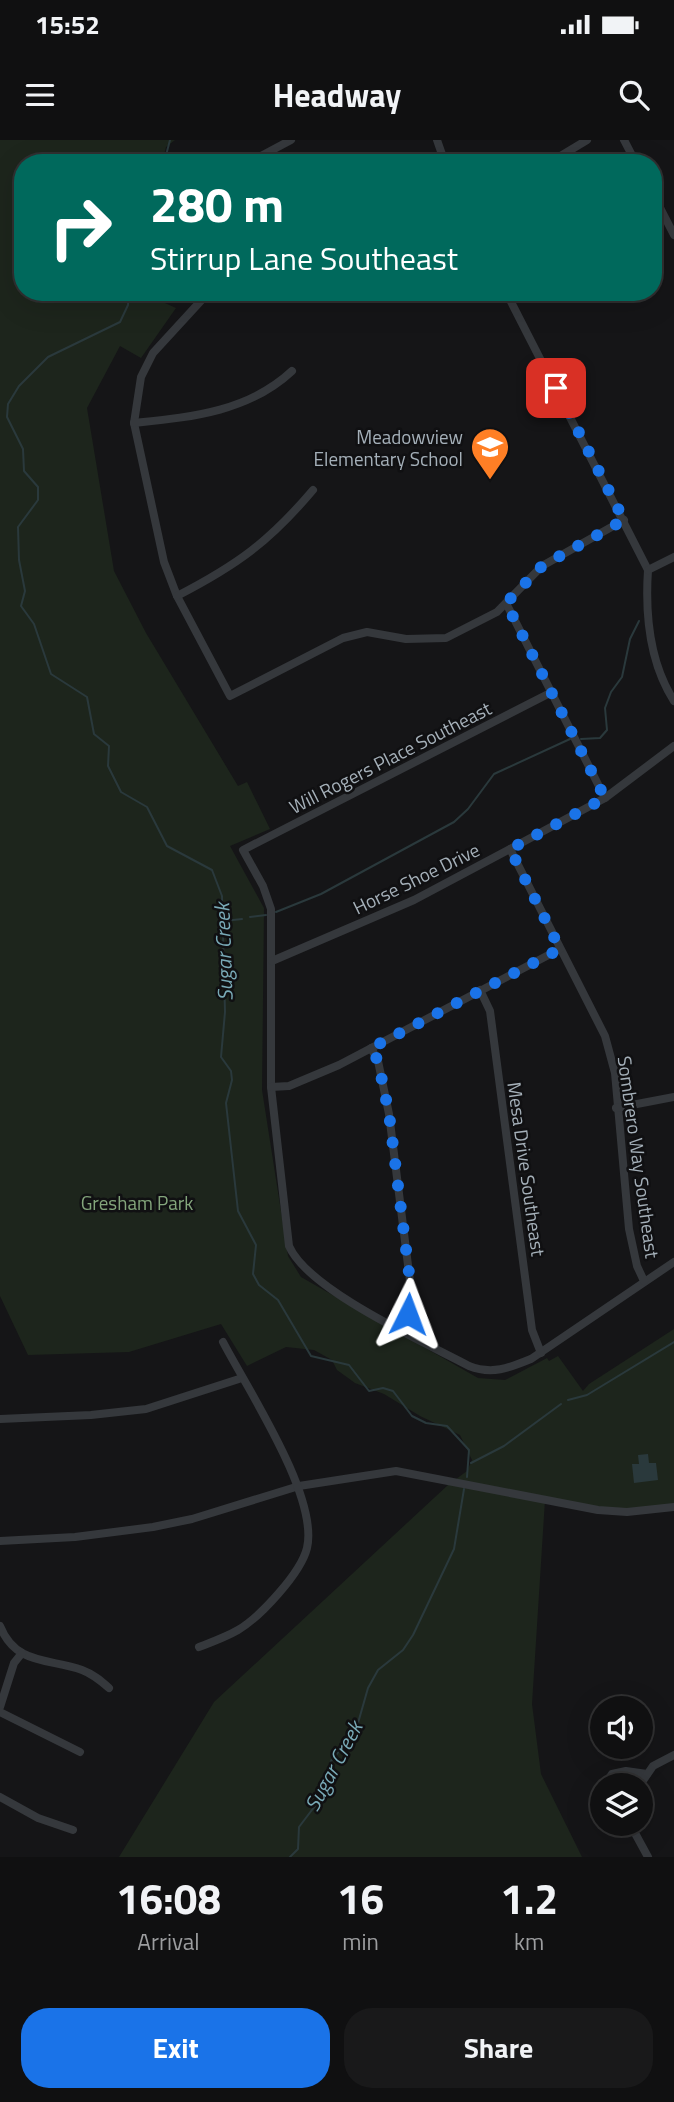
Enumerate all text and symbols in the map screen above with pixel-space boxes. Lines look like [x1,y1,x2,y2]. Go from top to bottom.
text: 15:52 [35,5,100,44]
text: Headway [273,71,401,119]
icon: menu [21,76,59,114]
icon: search [615,76,653,114]
text: 280 m [150,166,284,241]
icon: right [35,182,126,273]
text: Stirrup Lane Southeast [150,234,458,282]
pin [526,358,586,418]
icon: arrive [537,369,575,407]
place label: Meadowview Elementary School [314,422,463,473]
school or university icon: Meadowview Elementary School [469,426,511,481]
street label: Will Rogers Place Southeast [284,693,496,821]
street label: Horse Shoe Drive [348,835,484,921]
water label: Sugar Creek [205,900,241,1002]
street label: Sombrero Way Southeast [610,1054,668,1260]
street label: Mesa Drive Southeast [500,1080,554,1258]
park label: Gresham Park [81,1188,193,1217]
position arrow [371,1277,445,1351]
map controls [590,1696,653,1836]
button: sound [590,1696,653,1759]
water label: Sugar Creek [296,1713,371,1817]
button: layers [590,1773,653,1836]
text: 16:08 [116,1866,221,1930]
text: 16 [337,1866,384,1930]
text: 1.2 [500,1866,558,1930]
text: Arrival [137,1924,200,1959]
text: min [342,1924,379,1959]
text: km [514,1924,544,1959]
button: Exit [21,2008,330,2088]
button: Share [344,2008,653,2088]

